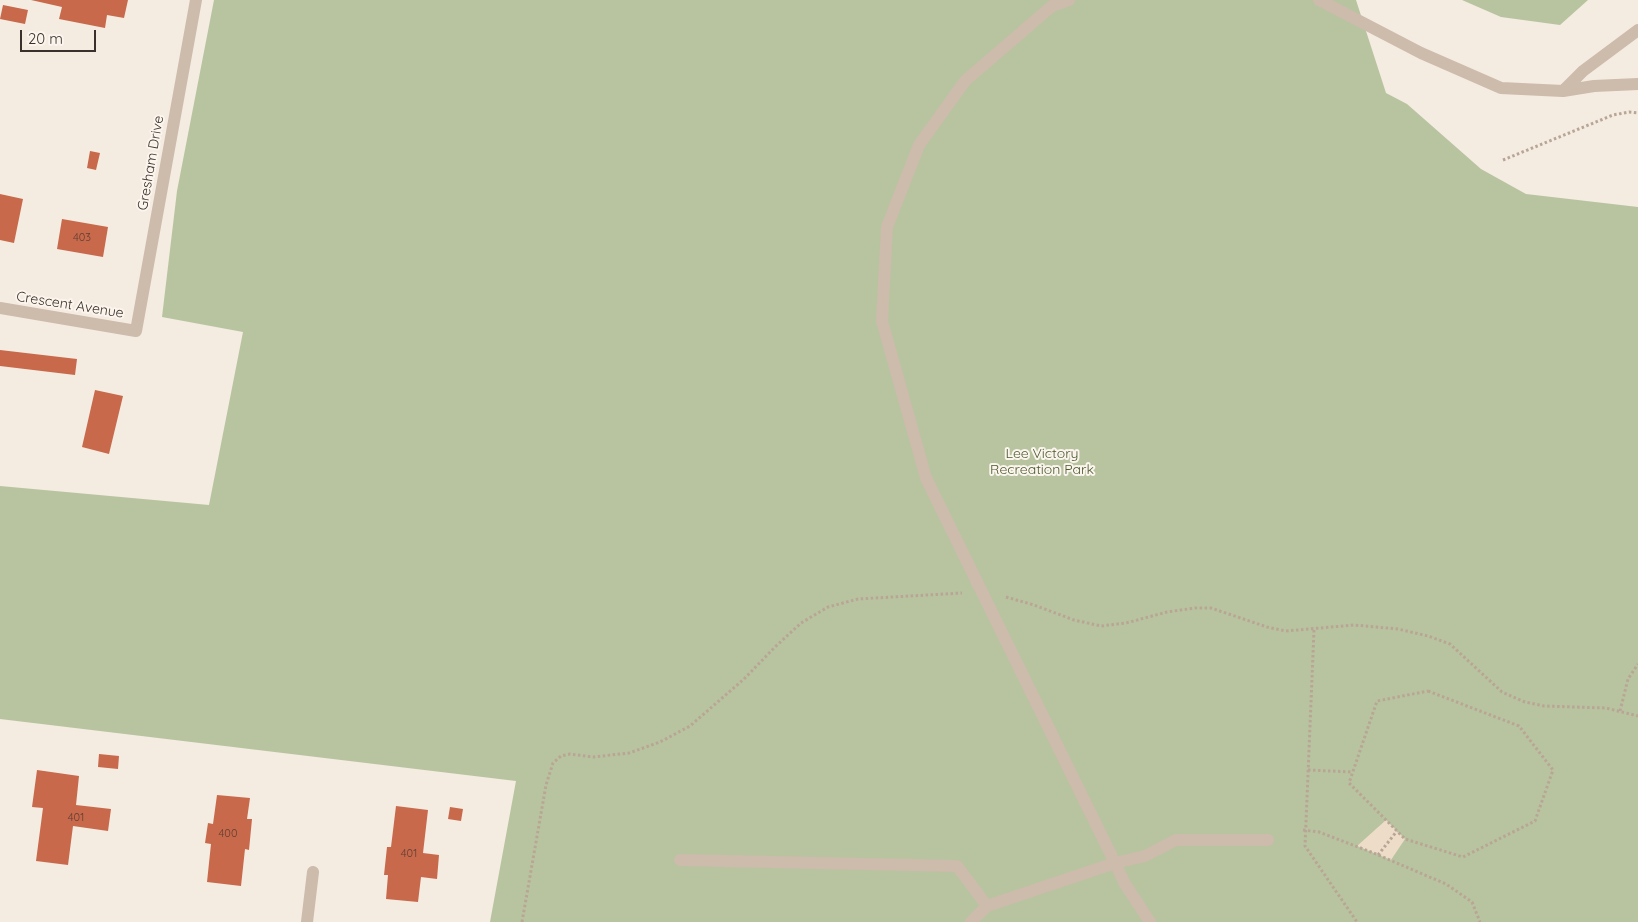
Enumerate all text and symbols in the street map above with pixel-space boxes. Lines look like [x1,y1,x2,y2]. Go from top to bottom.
scale bar [22,20,99,52]
text: 20 m [28,29,63,48]
street label: Gresham Drive [134,114,168,212]
house number: 403 [73,231,91,245]
street label: Crescent Avenue [15,288,125,322]
park label: Lee Victory Recreation Park [990,446,1094,478]
house number: 401 [68,811,84,825]
house number: 400 [219,827,237,841]
house number: 401 [401,847,417,861]

